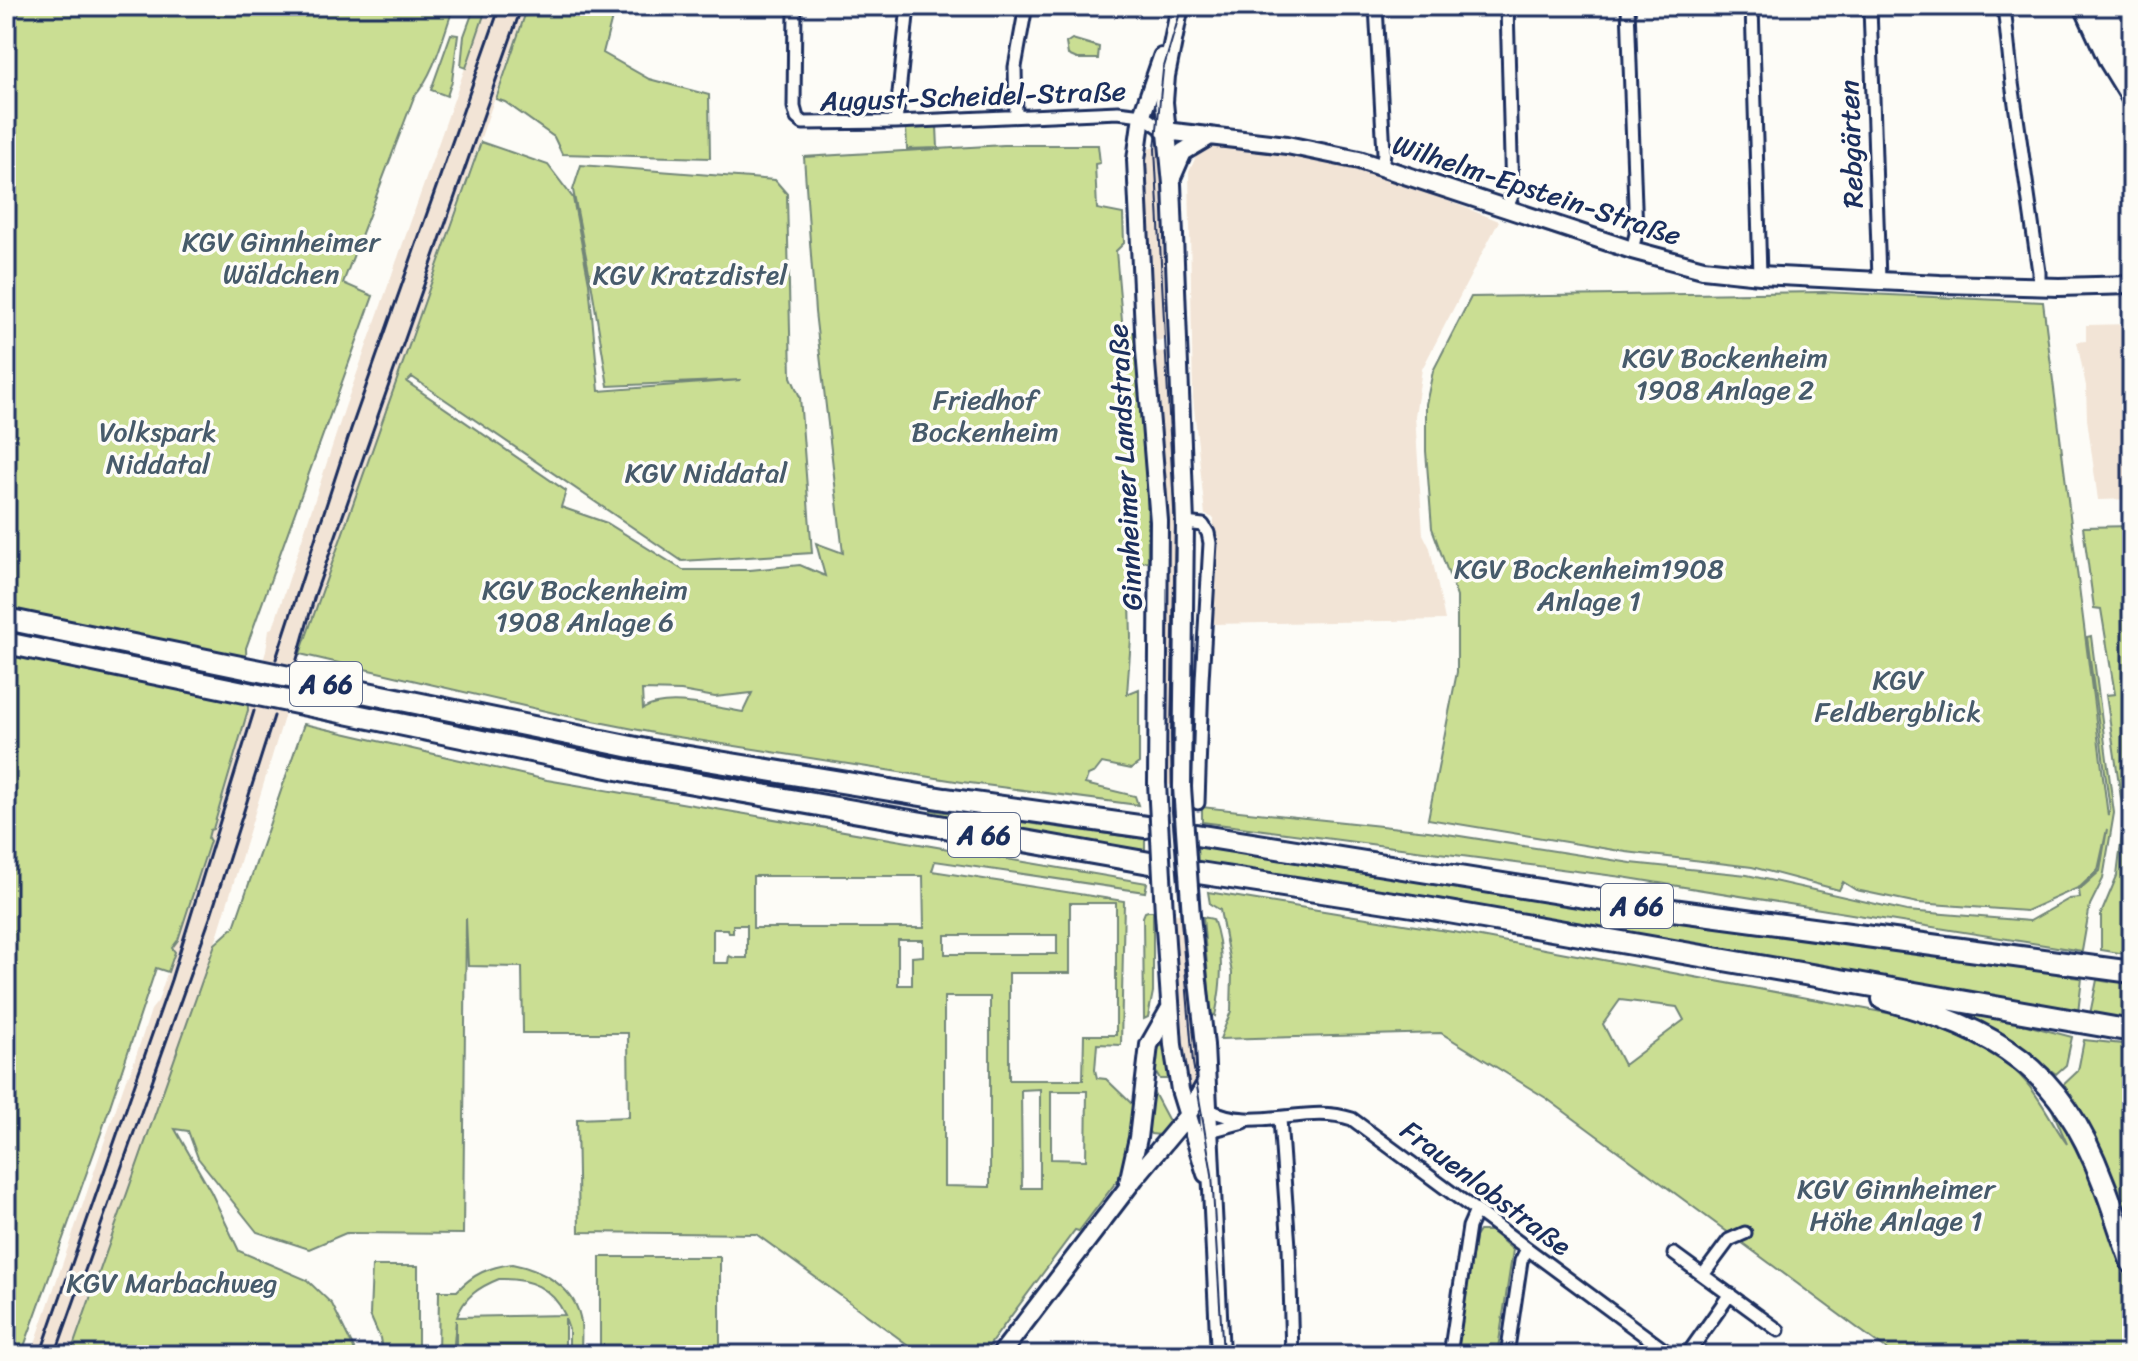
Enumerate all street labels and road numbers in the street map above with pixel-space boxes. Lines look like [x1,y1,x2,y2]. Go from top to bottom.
street label: August-Scheidel-Straße [818,66,1127,126]
street label: Rebgärten [1824,79,1878,209]
street label: Wilhelm-Epstein-Straße [1386,120,1688,260]
street label: Ginnheimer Landstraße [1093,322,1157,612]
road number: A 66 [290,662,362,706]
road number: A 66 [948,813,1020,857]
road number: A 66 [1601,884,1673,928]
street label: Frauenlobstraße [1390,1107,1582,1269]

